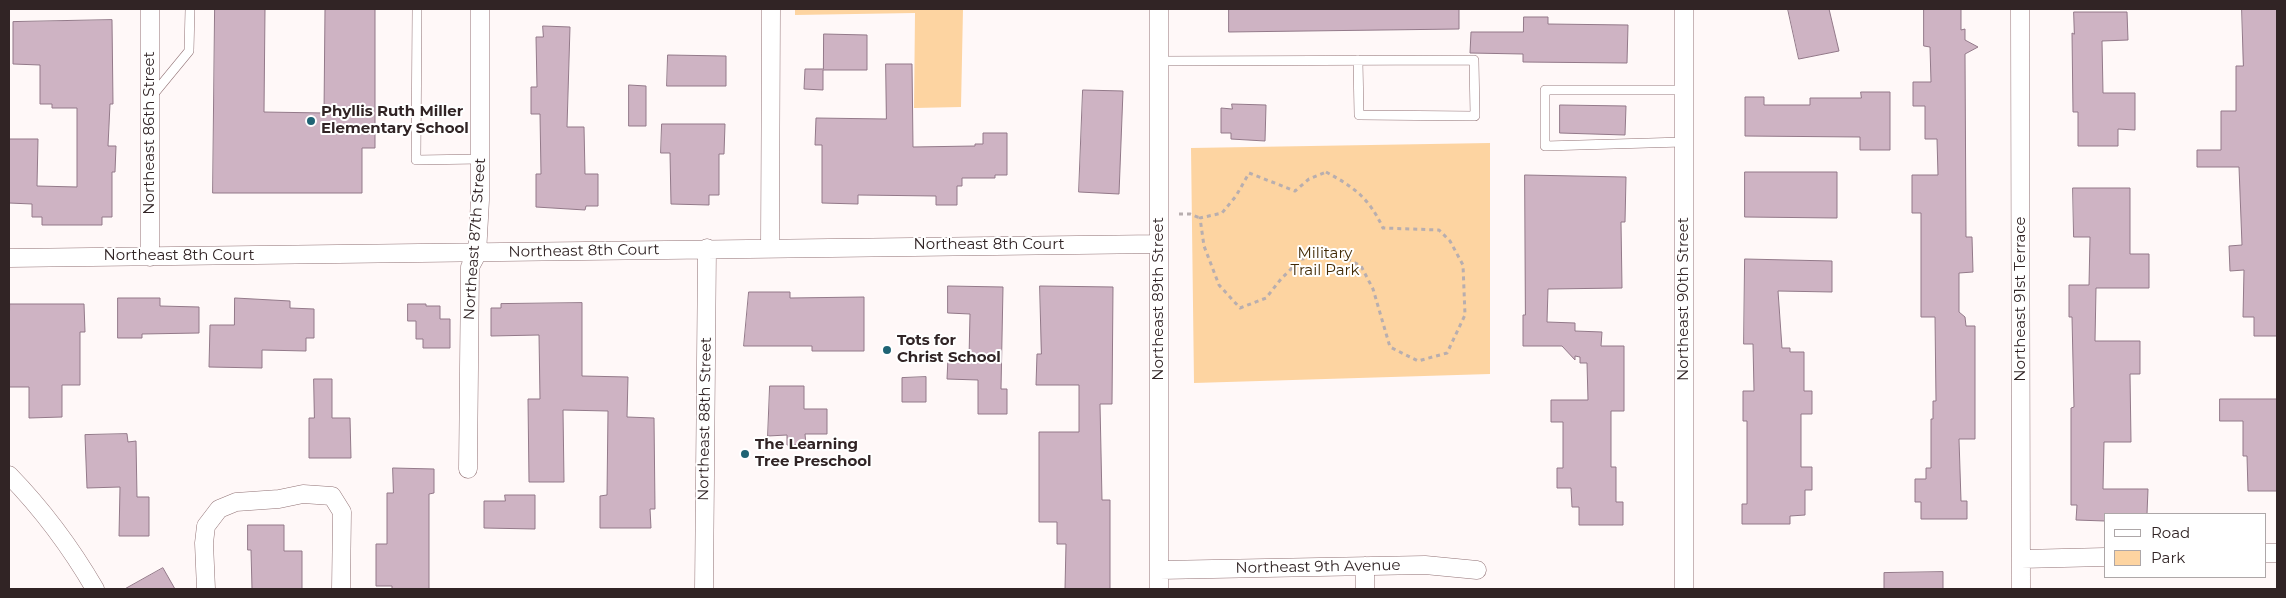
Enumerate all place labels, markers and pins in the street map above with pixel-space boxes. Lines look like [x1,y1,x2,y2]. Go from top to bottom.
place label: Phyllis Ruth Miller Elementary School [321,103,469,138]
marker: Phyllis Ruth Miller Elementary School [305,115,317,127]
place label: Tots for Christ School [897,332,1001,367]
marker: Tots for Christ School [881,344,893,356]
place label: The Learning Tree Preschool [755,436,872,471]
marker: The Learning Tree Preschool [739,448,751,460]

